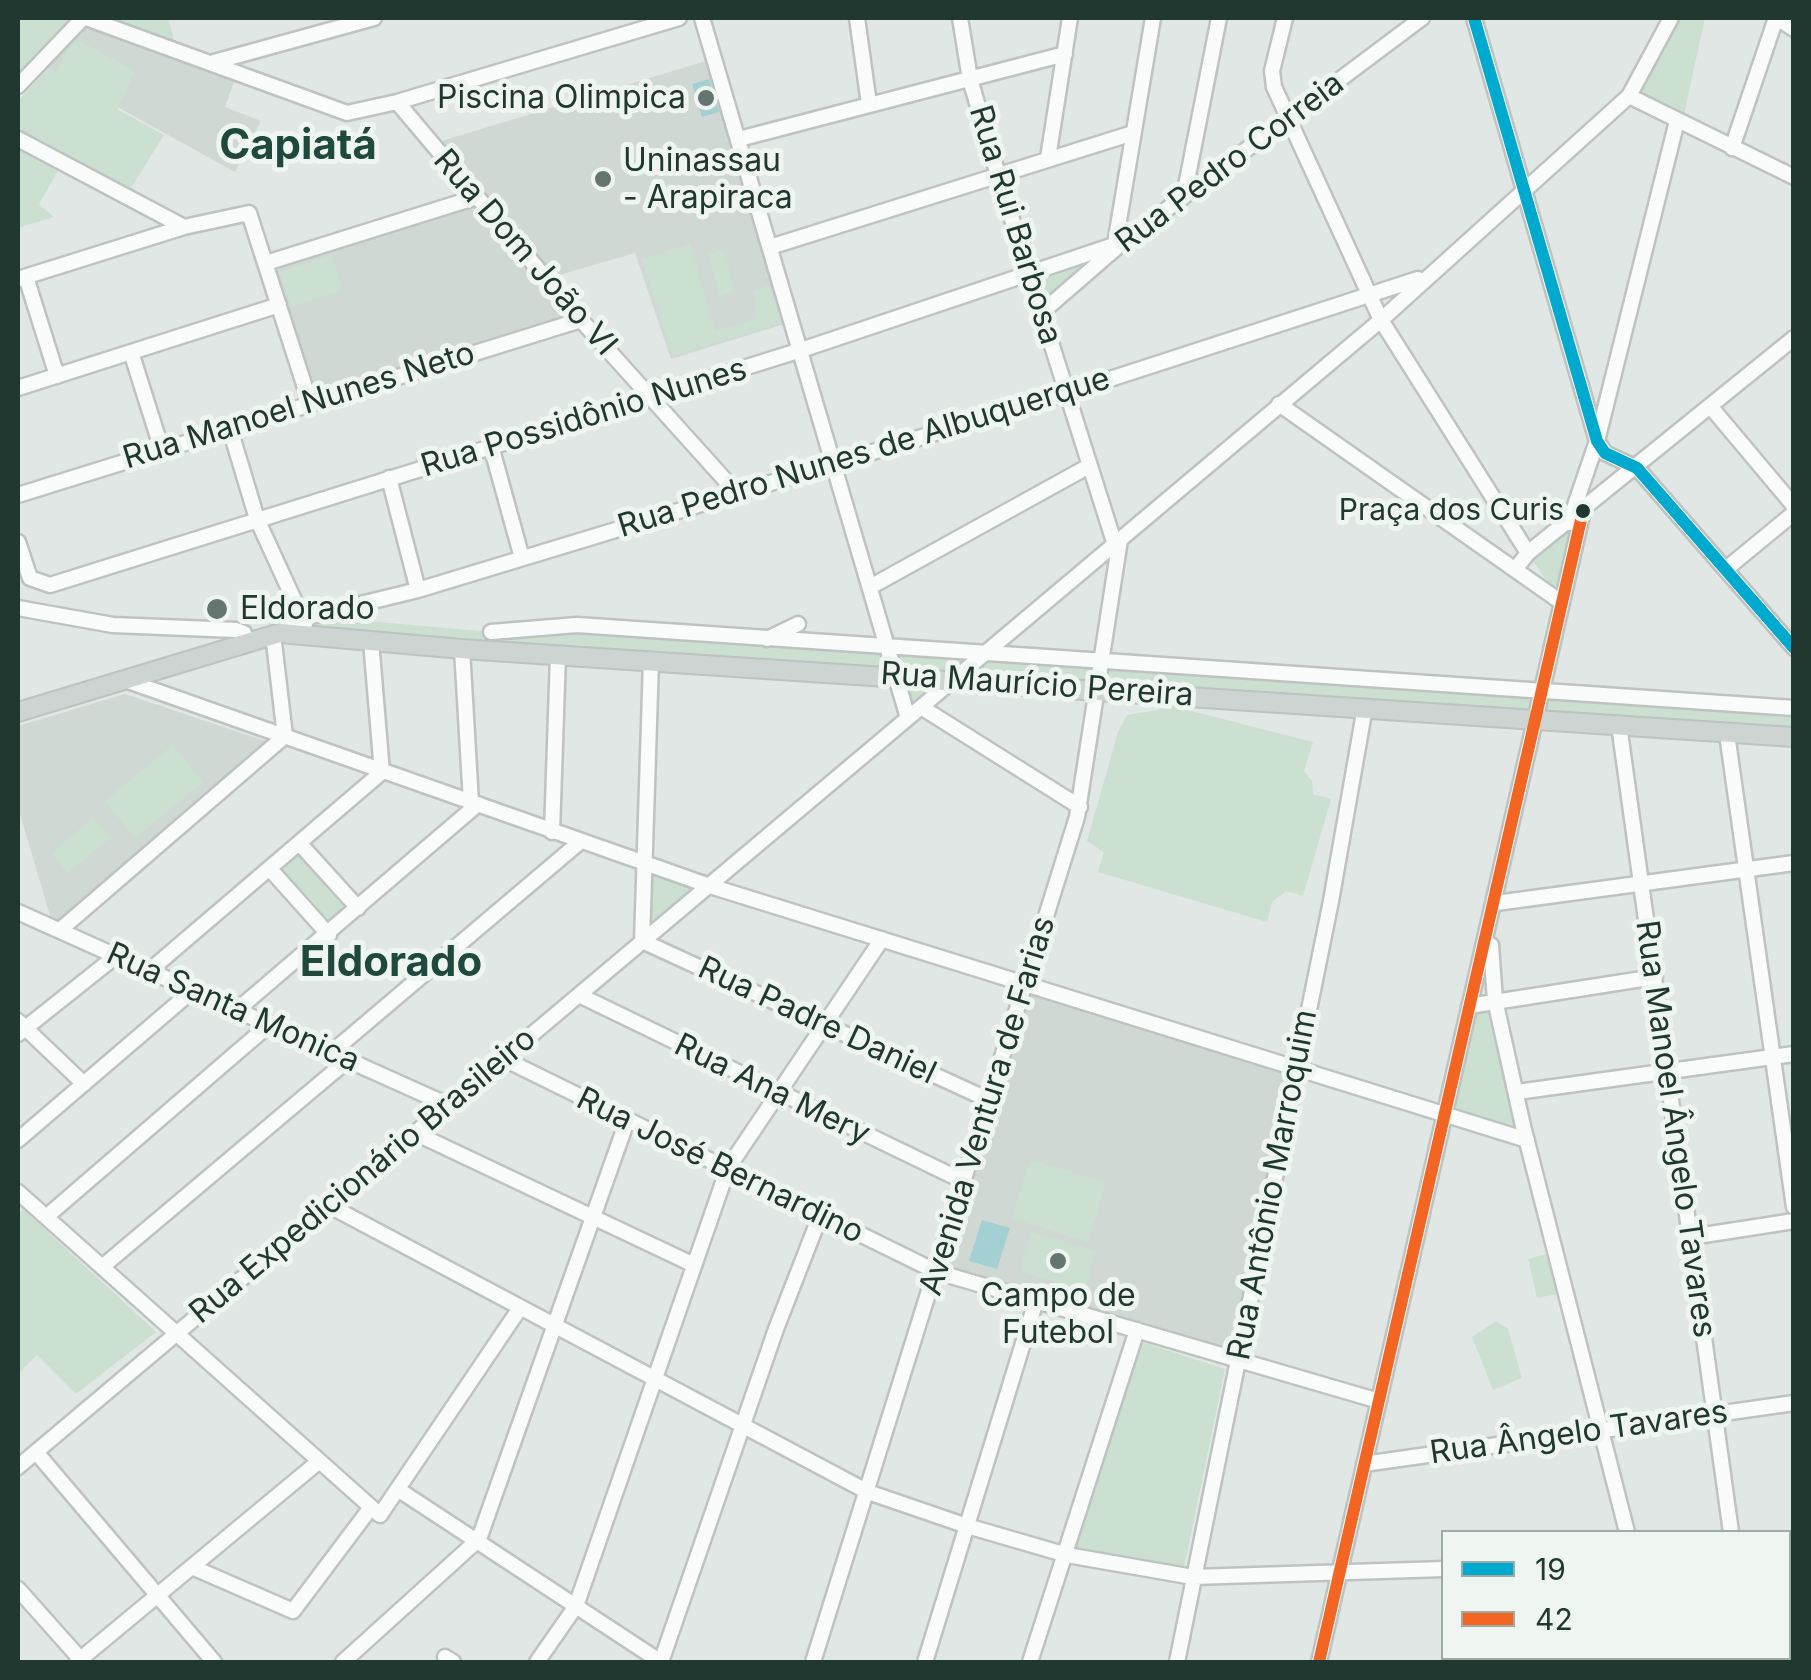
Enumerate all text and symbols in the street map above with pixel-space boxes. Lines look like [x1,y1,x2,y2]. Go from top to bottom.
street label: Rua Pedro Correia [1108,65,1352,261]
place label: Piscina Olimpica [437,79,686,117]
marker: Piscina Olimpica [695,87,717,109]
street label: Rua Rui Barbosa [960,101,1070,349]
district label: Capiatá [219,121,377,171]
street label: Rua Dom João VI [425,142,625,364]
place label: Uninassau - Arapiraca [623,142,793,217]
marker: Uninassau - Arapiraca [592,168,614,190]
street label: Rua Manoel Nunes Neto [119,334,479,478]
street label: Rua Possidônio Nunes [416,350,752,486]
street label: Rua Pedro Nunes de Albuquerque [613,360,1115,546]
place label: Praça dos Curis [1339,493,1564,529]
marker: Praça dos Curis [1573,501,1593,521]
place label: Eldorado [240,590,375,628]
marker: Eldorado [204,596,230,622]
street label: Rua Maurício Pereira [879,655,1195,715]
street label: Avenida Ventura de Farias [912,912,1064,1300]
street label: Rua Manoel Ângelo Tavares [1627,918,1723,1340]
street label: Rua Santa Monica [101,935,365,1081]
district label: Eldorado [300,938,482,988]
street label: Rua Padre Daniel [692,949,942,1093]
street label: Rua Antônio Marroquim [1220,1007,1326,1363]
street label: Rua Expedicionário Brasileiro [182,1020,544,1332]
street label: Rua Ana Mery [668,1026,876,1154]
street label: Rua José Bernardino [570,1080,870,1252]
marker: Campo de Futebol [1047,1250,1069,1272]
place label: Campo de Futebol [980,1277,1136,1352]
street label: Rua Ângelo Tavares [1428,1393,1730,1473]
legend [1441,1530,1791,1660]
text: 19 [1535,1551,1566,1587]
text: 42 [1535,1601,1573,1637]

